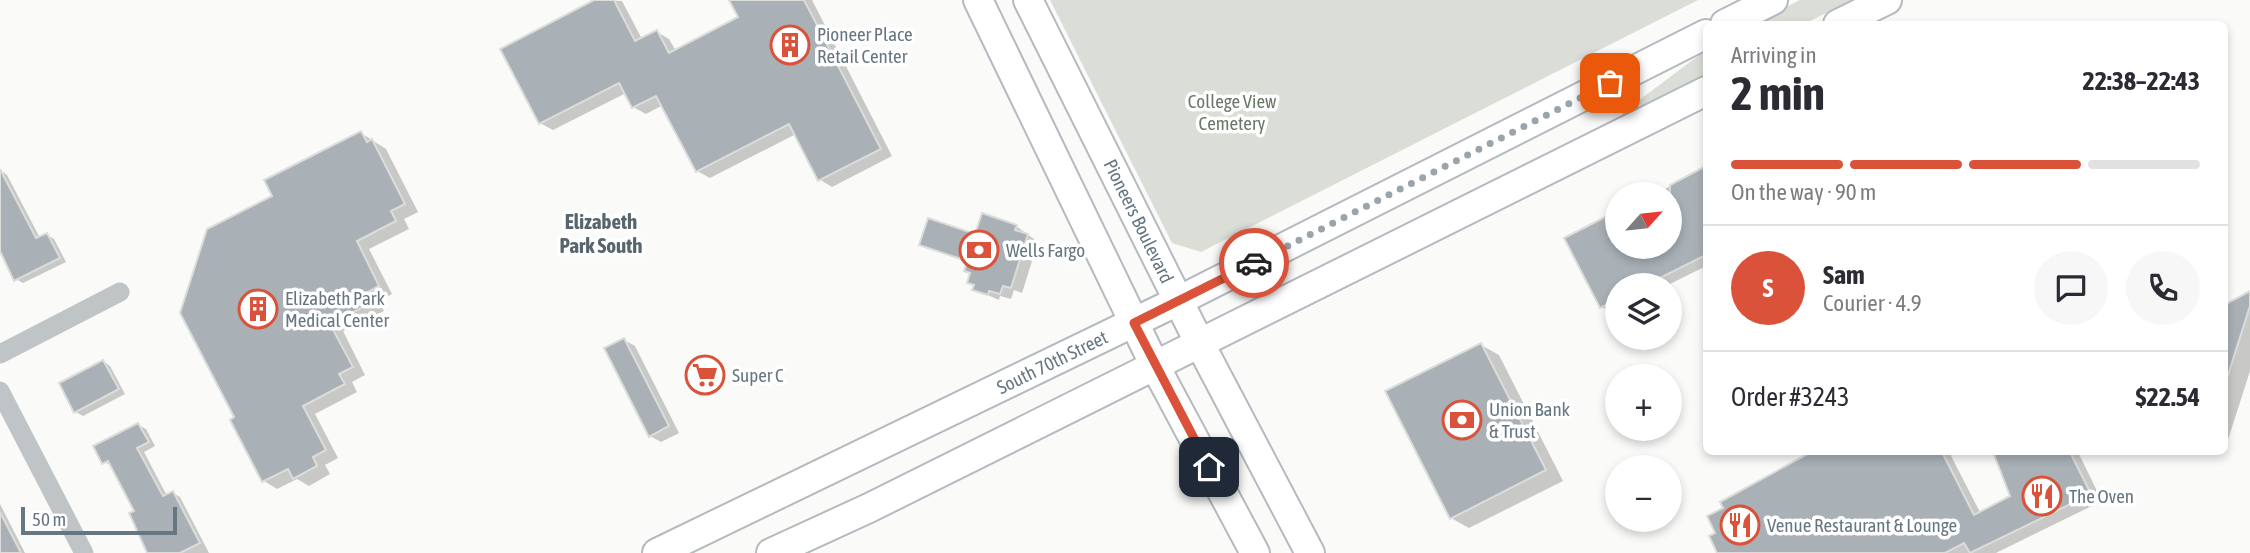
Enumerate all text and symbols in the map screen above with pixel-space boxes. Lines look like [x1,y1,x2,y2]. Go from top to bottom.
place label: Pioneer Place Retail Center [817,23,913,67]
building icon: Pioneer Place Retail Center [769,24,811,66]
text: Arriving in [1731,42,1817,68]
pin [1580,53,1640,113]
icon: bag [1591,64,1629,102]
text: 22:38–22:43 [2083,66,2200,96]
text: 2 min [1731,67,1825,120]
park label: College View Cemetery [1188,90,1277,134]
street label: Pioneers Boulevard [1100,156,1178,286]
text: On the way · 90 m [1731,179,1876,205]
north arrow [1605,182,1682,259]
map controls [1605,182,1682,532]
district label: Elizabeth Park South [559,209,643,257]
courier [1219,228,1289,298]
bank icon: Wells Fargo [958,229,1000,271]
place label: Wells Fargo [1006,239,1085,261]
icon: car [1235,244,1273,282]
button: chat [2034,251,2108,325]
button: phone [2126,251,2200,325]
text: Sam [1823,260,1865,290]
button: layers [1605,273,1682,350]
text: S [1763,273,1773,303]
place label: Elizabeth Park Medical Center [285,287,389,331]
building icon: Elizabeth Park Medical Center [237,288,279,330]
text: Courier · 4.9 [1823,290,1922,316]
street label: South 70th Street [993,326,1111,398]
supermarket icon: Super C [684,354,726,396]
place label: Super C [732,364,784,386]
button: + [1605,364,1682,441]
text: Order #3243 [1731,382,1850,412]
text: $22.54 [2136,382,2200,412]
place label: Union Bank & Trust [1489,398,1571,442]
bank icon: Union Bank & Trust [1441,399,1483,441]
pin [1179,437,1239,497]
icon: home [1190,448,1228,486]
button: − [1605,455,1682,532]
restaurant icon: The Oven [2021,475,2063,517]
place label: The Oven [2069,485,2134,507]
scale bar [21,504,177,536]
restaurant icon: Venue Restaurant & Lounge [1719,504,1761,546]
text: 50 m [32,508,66,530]
place label: Venue Restaurant & Lounge [1767,514,1957,536]

